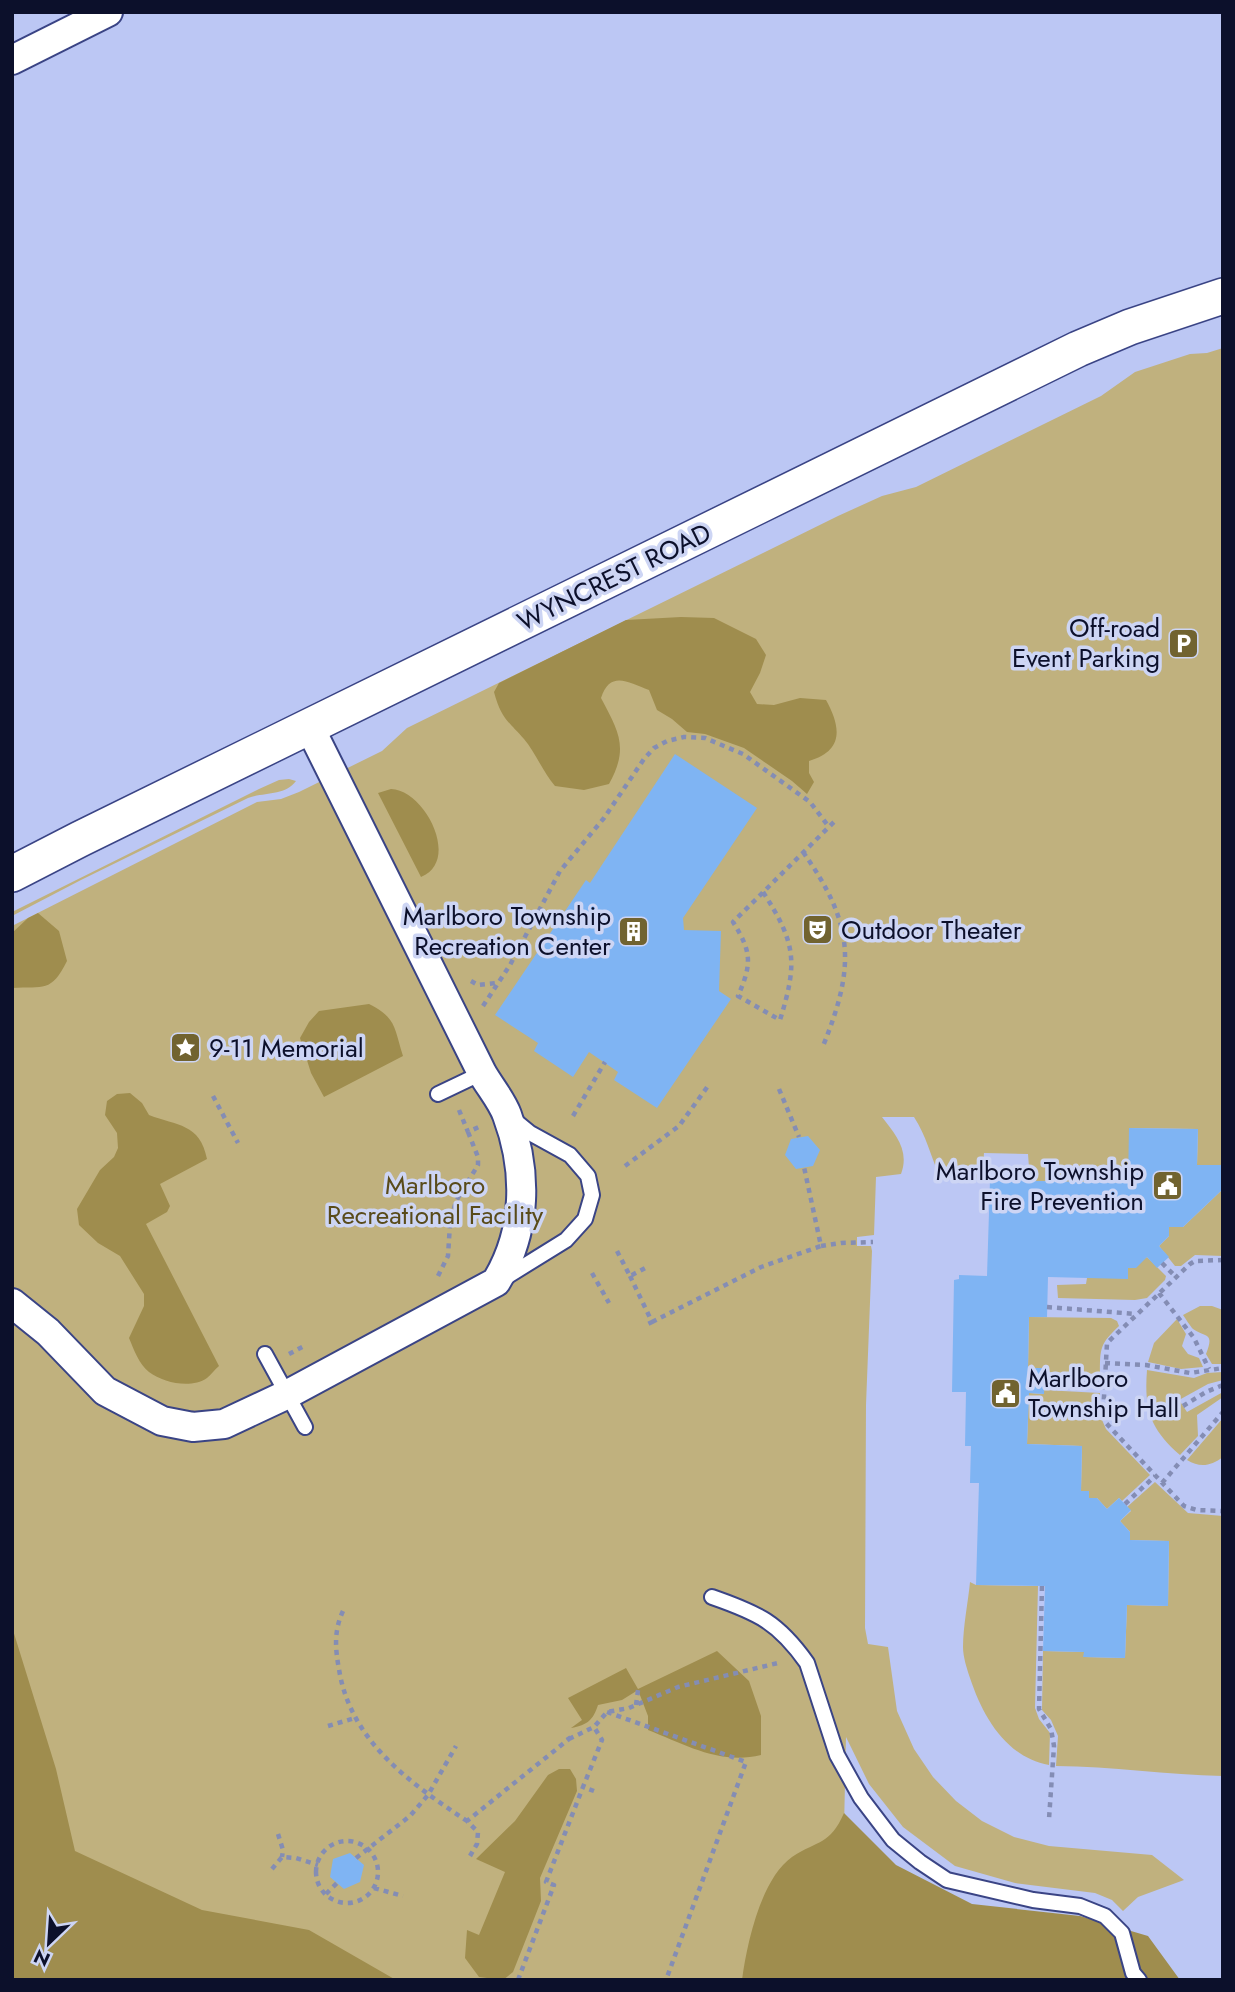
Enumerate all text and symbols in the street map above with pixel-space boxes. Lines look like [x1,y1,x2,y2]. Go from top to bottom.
street label: WYNCREST ROAD [511,514,717,640]
place label: Off-road Event Parking [1012,609,1160,677]
parking icon: Off-road Event Parking [1166,626,1200,660]
place label: Marlboro Township Recreation Center [403,897,611,965]
place label: Outdoor Theater [841,911,1022,949]
theatre icon: Outdoor Theater [801,913,835,947]
building icon: Marlboro Township Recreation Center [617,914,651,948]
place label: 9-11 Memorial [209,1029,364,1067]
place icon: 9-11 Memorial [169,1031,203,1065]
place label: Marlboro Township Fire Prevention [936,1152,1144,1220]
park label: Marlboro Recreational Facility [327,1166,544,1234]
public building icon: Marlboro Township Fire Prevention [1150,1169,1184,1203]
place label: Marlboro Township Hall [1028,1359,1179,1427]
public building icon: Marlboro Township Hall [988,1376,1022,1410]
north arrow [14,1908,84,1978]
text: N [29,1943,55,1973]

